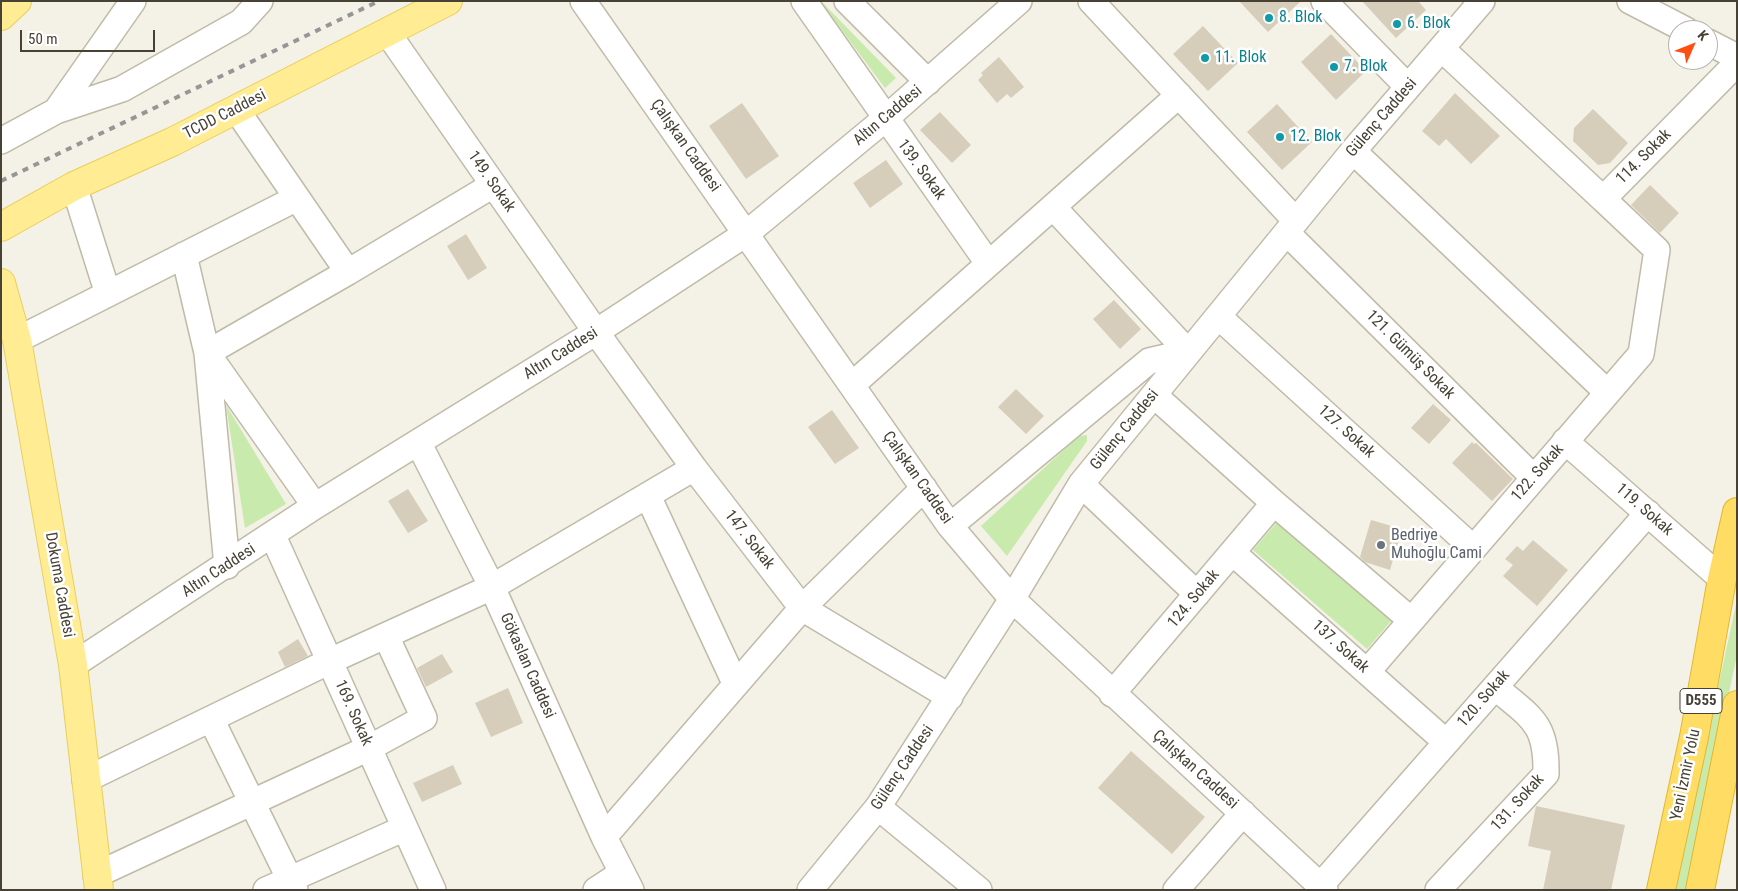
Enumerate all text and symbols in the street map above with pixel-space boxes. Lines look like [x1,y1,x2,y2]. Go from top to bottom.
place label: 8. Blok [1279,8,1322,28]
marker: 8. Blok [1263,12,1275,24]
place label: 6. Blok [1407,14,1450,34]
marker: 6. Blok [1391,18,1403,30]
scale bar [22,20,158,52]
north arrow [1668,20,1718,70]
text: K [1695,27,1712,44]
text: 50 m [28,30,58,48]
place label: 11. Blok [1215,48,1266,68]
marker: 11. Blok [1199,52,1211,64]
place label: 7. Blok [1344,57,1387,77]
marker: 7. Blok [1328,61,1340,73]
street label: Gülenç Caddesi [1343,75,1421,161]
street label: Altın Caddesi [850,82,926,150]
street label: TCDD Caddesi [180,86,270,144]
street label: Çalışkan Caddesi [646,96,724,196]
street label: 114. Sokak [1612,125,1676,189]
place label: 12. Blok [1290,127,1341,147]
marker: 12. Blok [1274,131,1286,143]
street label: 139. Sokak [893,136,949,204]
street label: 149. Sokak [463,148,519,216]
street label: 121. Gümüş Sokak [1362,307,1458,403]
street label: Altın Caddesi [520,324,602,384]
street label: Gülenç Caddesi [1087,386,1163,474]
street label: 127. Sokak [1314,401,1378,463]
street label: Çalışkan Caddesi [878,428,956,528]
street label: 122. Sokak [1508,440,1568,506]
street label: 119. Sokak [1611,480,1677,540]
street label: 147. Sokak [720,507,778,573]
place label: Bedriye Muhoğlu Cami [1391,526,1482,564]
street label: Dokuma Caddesi [40,531,78,639]
marker: Bedriye Muhoğlu Cami [1375,539,1387,551]
street label: Altın Caddesi [179,540,259,602]
street label: 124. Sokak [1164,566,1224,632]
street label: Gökaslan Caddesi [495,610,559,722]
street label: 137. Sokak [1308,616,1372,678]
street label: 120. Sokak [1454,666,1514,732]
street label: 169. Sokak [330,677,376,749]
road number: D555 [1680,688,1722,714]
street label: Gülenç Caddesi [868,722,938,814]
street label: Çalışkan Caddesi [1148,726,1242,814]
street label: Yeni İzmir Yolu [1667,727,1705,823]
street label: 131. Sokak [1487,771,1549,835]

